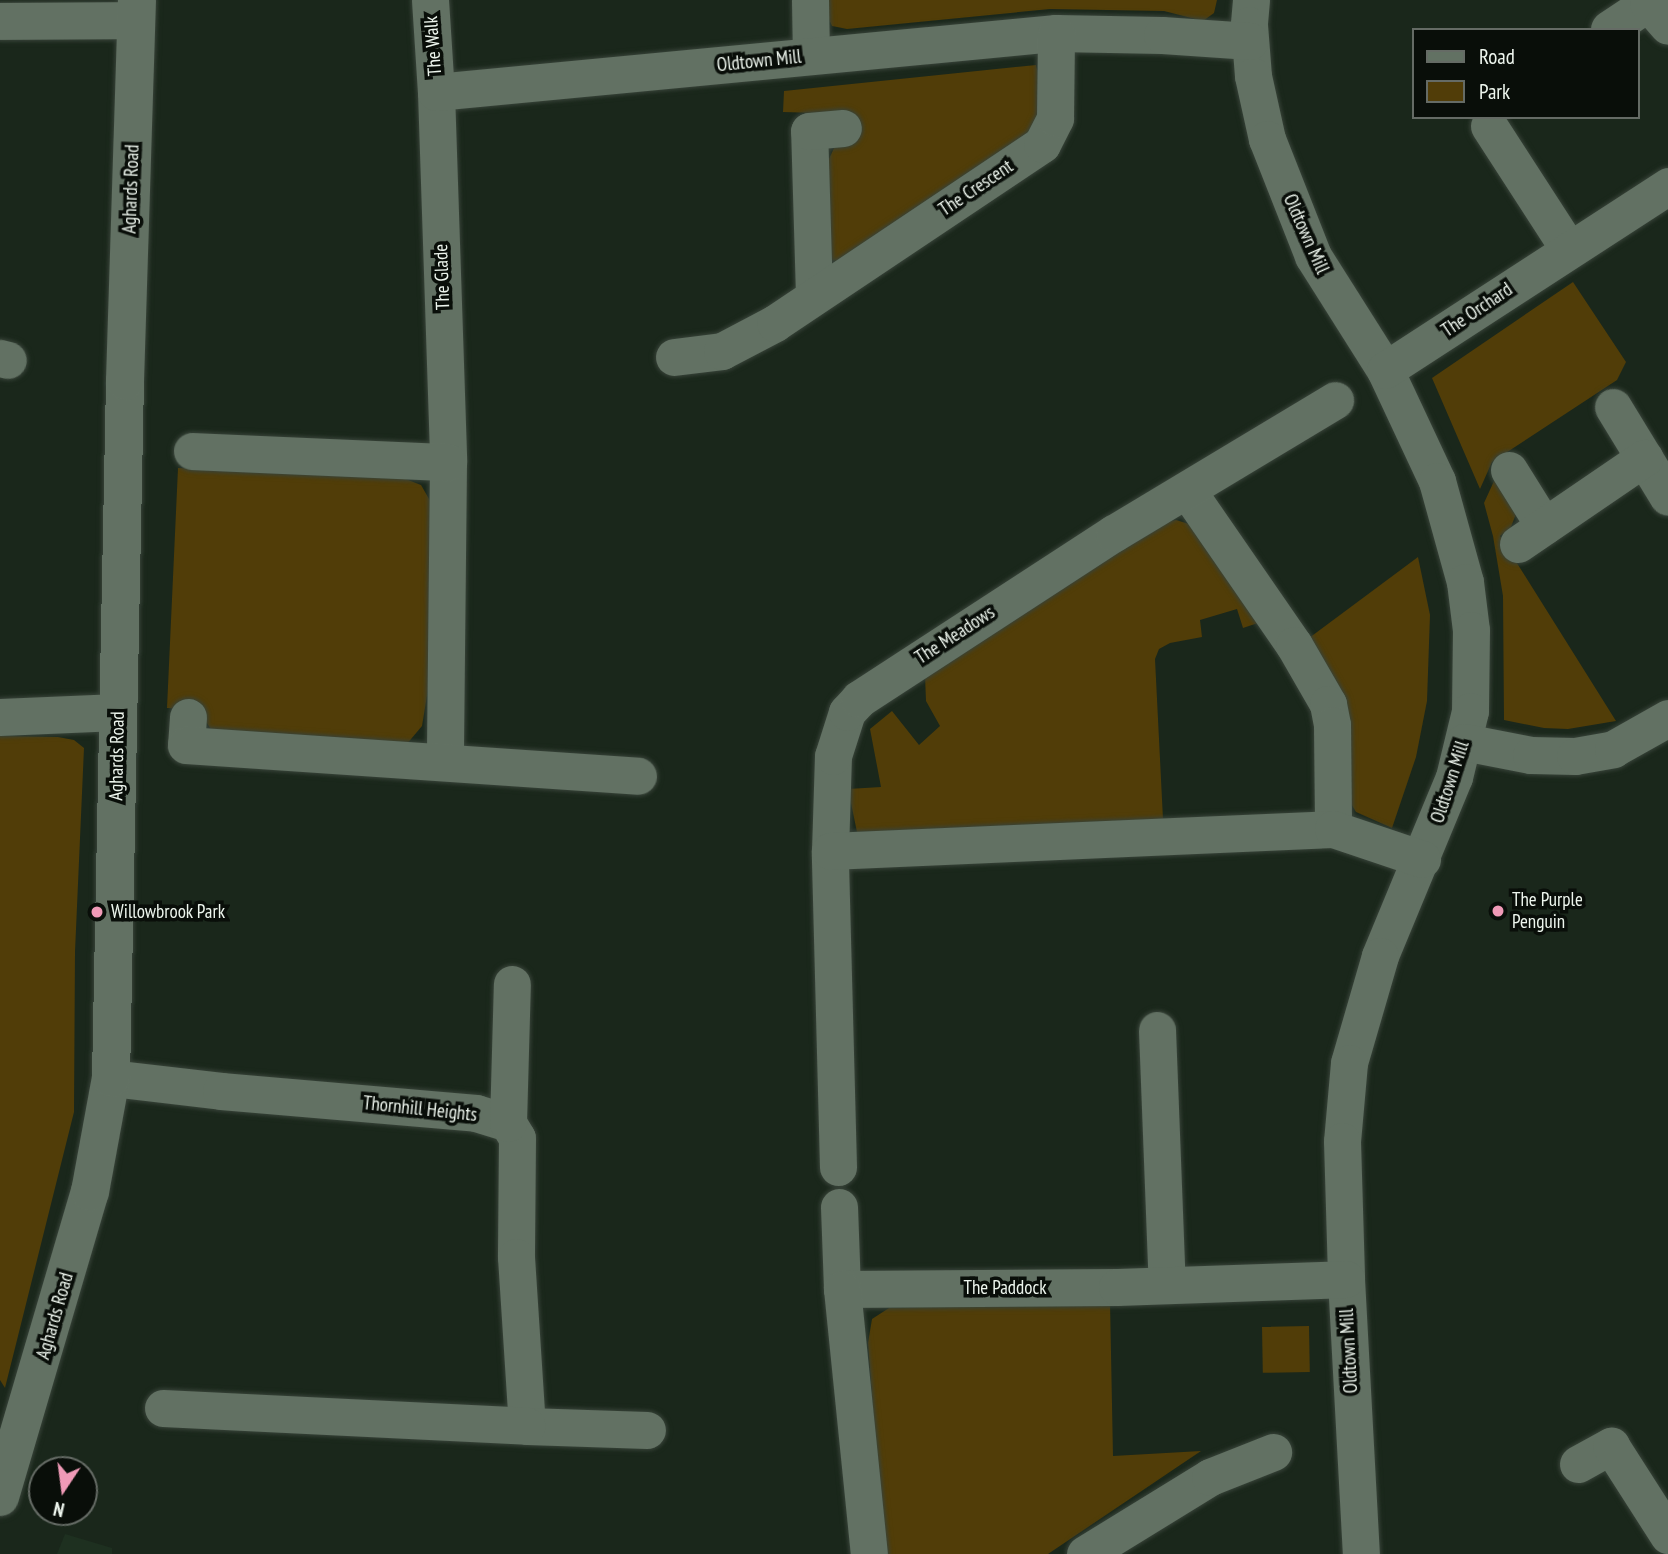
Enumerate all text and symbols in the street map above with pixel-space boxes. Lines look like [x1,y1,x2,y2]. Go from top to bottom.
street label: The Walk [420,15,446,77]
legend [1412,28,1640,119]
text: Road [1479,43,1515,70]
street label: Oldtown Mill [716,45,802,77]
text: Park [1479,78,1510,105]
street label: Aghards Road [118,144,144,234]
street label: The Crescent [935,155,1017,221]
street label: Oldtown Mill [1278,191,1334,277]
street label: The Glade [429,244,455,310]
street label: The Orchard [1437,278,1517,342]
street label: The Meadows [911,601,999,669]
street label: Aghards Road [105,711,129,801]
street label: Oldtown Mill [1426,738,1474,826]
place label: The Purple Penguin [1512,889,1583,933]
place label: Willowbrook Park [111,901,225,923]
marker: The Purple Penguin [1490,903,1506,919]
marker: Willowbrook Park [89,904,105,920]
street label: Thornhill Heights [362,1092,478,1126]
street label: Aghards Road [32,1270,78,1362]
street label: The Paddock [963,1277,1047,1299]
street label: Oldtown Mill [1335,1308,1363,1394]
north arrow [28,1456,98,1526]
text: N [51,1497,66,1522]

